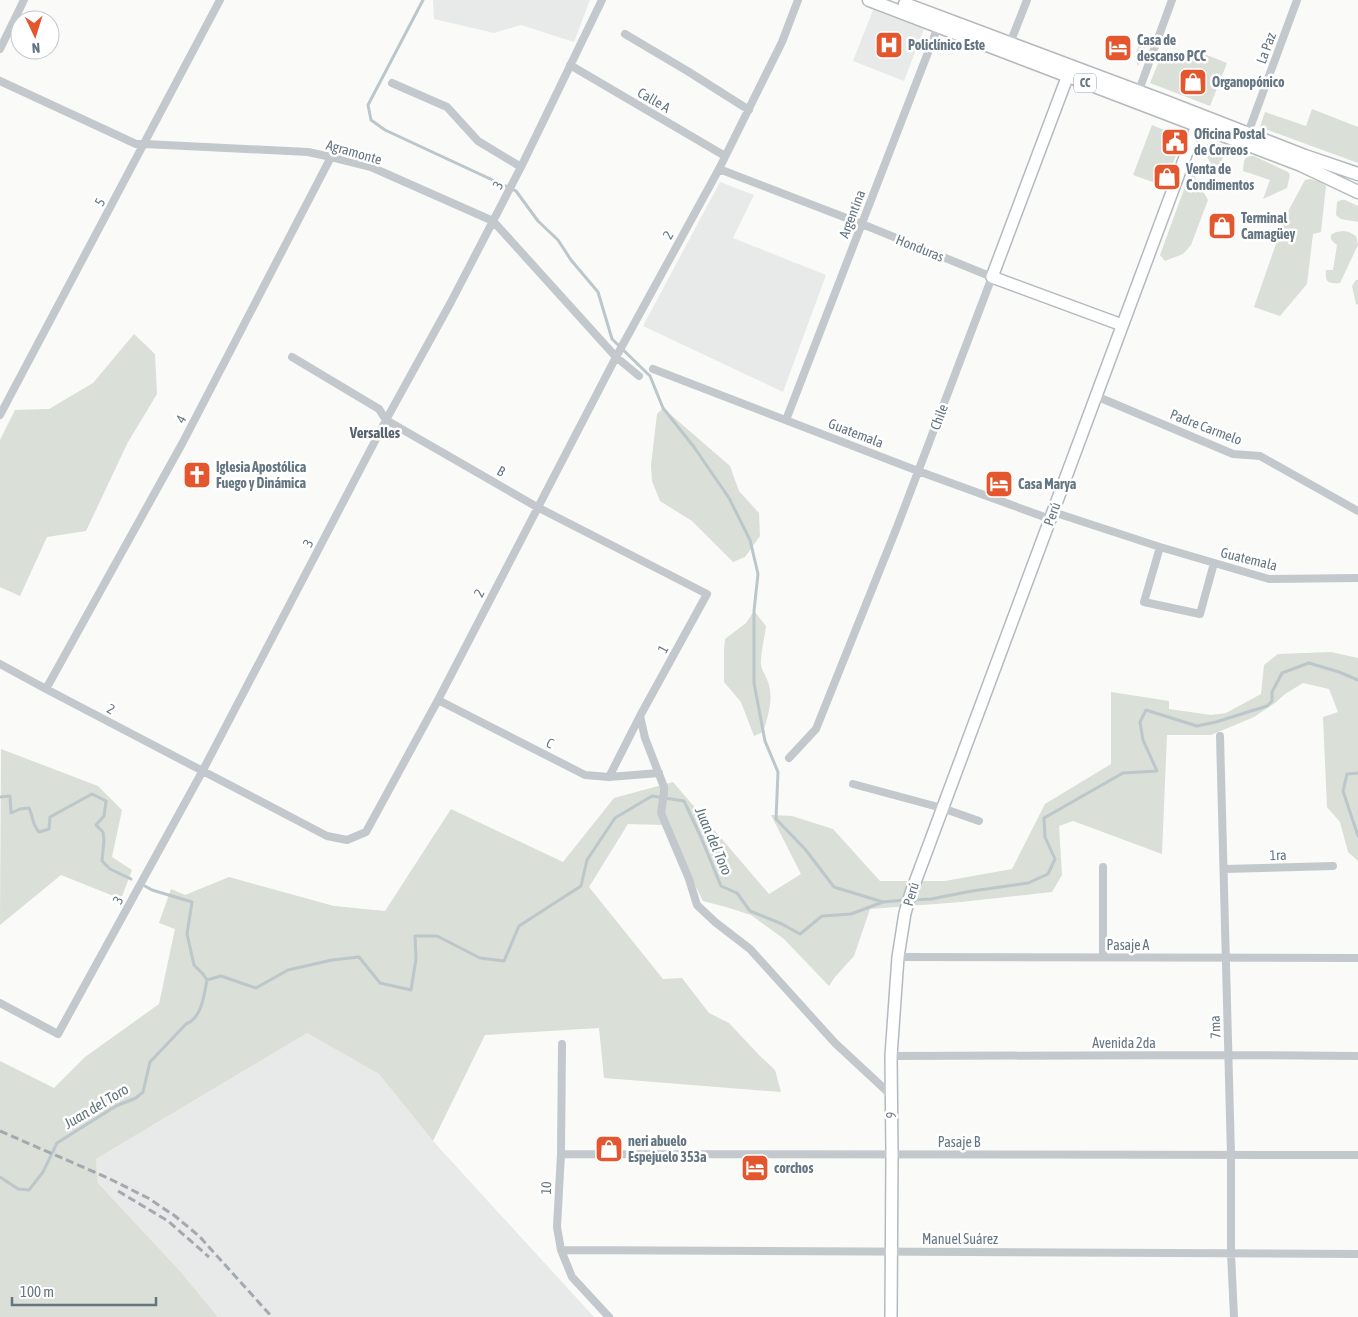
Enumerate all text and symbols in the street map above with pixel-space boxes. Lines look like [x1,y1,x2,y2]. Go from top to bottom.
north arrow [10,10,60,60]
hospital icon: Policlínico Este [874,30,904,60]
street label: La Paz [1253,30,1279,66]
place label: Casa de descanso PCC [1137,32,1207,64]
hotel icon: Casa de descanso PCC [1103,33,1133,63]
place label: Policlínico Este [908,37,985,53]
text: N [31,40,41,56]
shop icon: Organopónico [1178,67,1208,97]
road number: CC [1074,74,1096,92]
place label: Organopónico [1212,74,1285,90]
street label: Calle A [635,84,673,116]
place label: Oficina Postal de Correos [1194,126,1266,158]
public building icon: Oficina Postal de Correos [1160,127,1190,157]
street label: Agramonte [324,136,384,168]
place label: Venta de Condimentos [1185,161,1254,193]
shop icon: Venta de Condimentos [1152,162,1182,192]
street label: 3 [489,178,507,192]
street label: Argentina [836,188,868,240]
street label: 5 [91,195,109,209]
place label: Terminal Camagüey [1241,210,1295,242]
shop icon: Terminal Camagüey [1207,211,1237,241]
street label: 2 [659,228,677,242]
street label: Honduras [894,231,946,265]
street label: Chile [927,402,951,432]
street label: Padre Carmelo [1168,406,1244,448]
street label: 4 [172,412,190,426]
street label: Guatemala [826,415,886,451]
district label: Versalles [349,424,401,441]
place label: Iglesia Apostólica Fuego y Dinámica [216,459,307,491]
church icon: Iglesia Apostólica Fuego y Dinámica [182,460,212,490]
street label: B [494,462,508,480]
hotel icon: Casa Marya [984,469,1014,499]
place label: Casa Marya [1018,476,1077,492]
street label: Perú [1040,500,1064,528]
street label: 3 [299,536,317,550]
street label: Guatemala [1219,544,1279,574]
street label: 2 [470,586,488,600]
street label: 1 [654,642,672,656]
street label: 2 [104,700,118,718]
street label: C [544,734,557,752]
water label: Juan del Toro [692,804,736,877]
street label: 1ra [1269,847,1287,863]
street label: Perú [900,880,922,908]
street label: 3 [109,893,127,907]
street label: Pasaje A [1107,937,1150,953]
street label: 7ma [1207,1015,1223,1039]
street label: Avenida 2da [1092,1035,1156,1051]
water label: Juan del Toro [60,1080,131,1132]
street label: 9 [883,1112,899,1118]
place label: neri abuelo Espejuelo 353a [628,1133,707,1165]
shop icon: neri abuelo Espejuelo 353a [594,1134,624,1164]
street label: Pasaje B [938,1134,981,1150]
hotel icon: corchos [740,1153,770,1183]
place label: corchos [774,1160,813,1176]
street label: 10 [538,1181,554,1195]
street label: Manuel Suárez [922,1231,998,1247]
scale bar [12,1274,156,1306]
text: 100 m [20,1283,54,1300]

